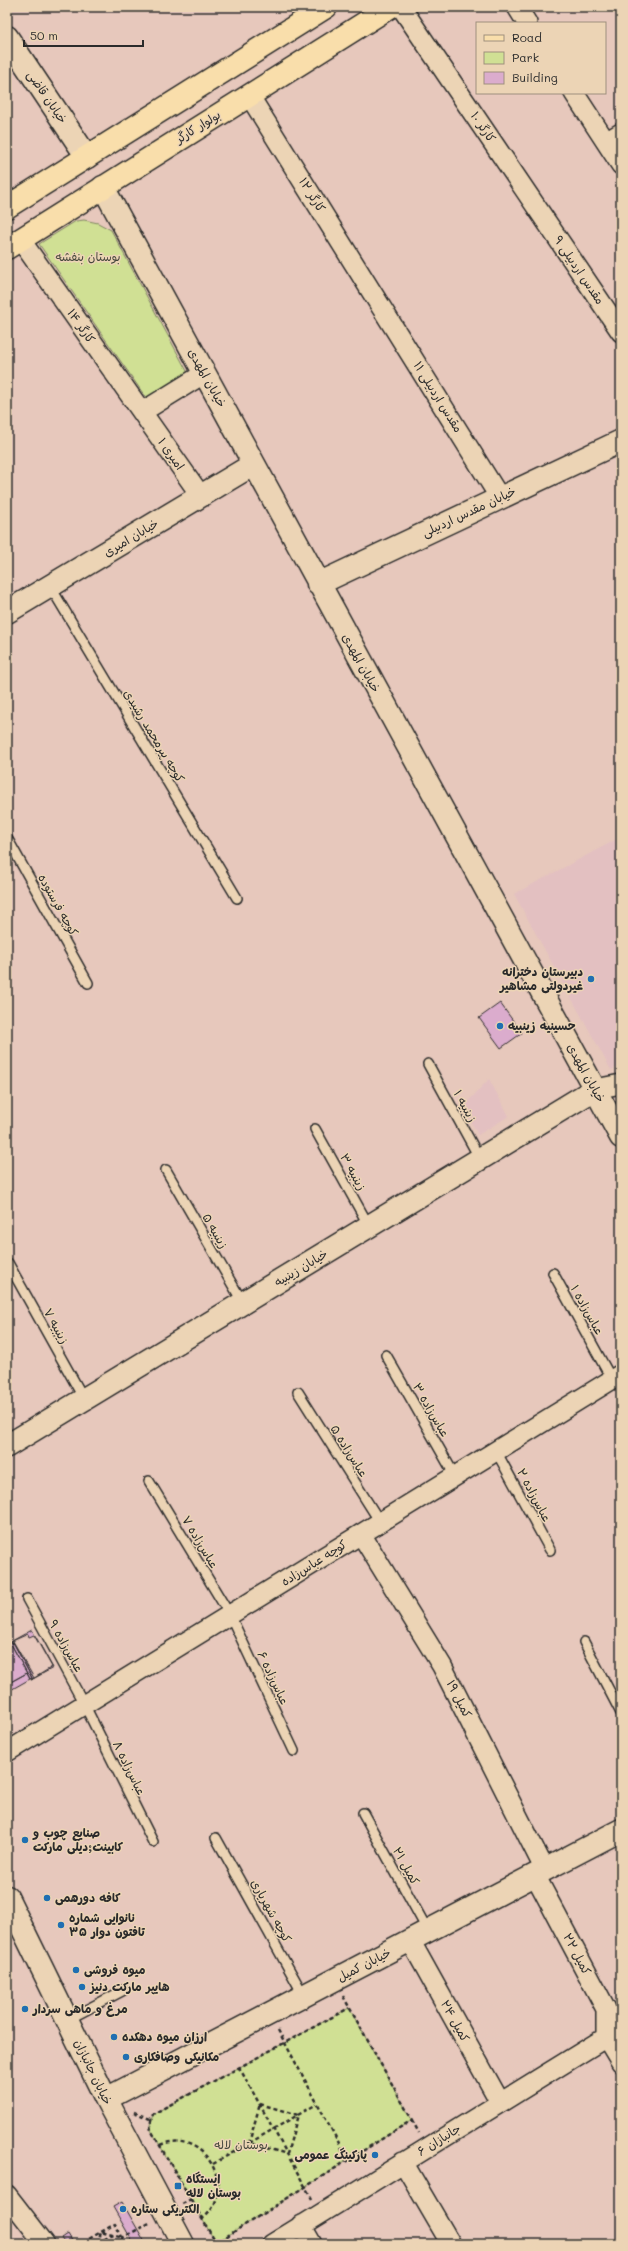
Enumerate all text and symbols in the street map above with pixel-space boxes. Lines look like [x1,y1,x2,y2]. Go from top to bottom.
scale bar [24,22,143,48]
legend [476,22,606,94]
text: 50 m [30,27,58,43]
text: Road [512,29,542,45]
text: Park [512,49,539,65]
street label: خیابان قاضی [23,67,71,126]
text: Building [512,69,558,85]
street label: بولوار کارگر [171,106,224,148]
street label: کارگر ۱۰ [468,108,500,145]
street label: کارگر ۱۲ [296,174,330,215]
street label: مقدس اردبیلی ۹ [550,232,609,307]
park label: بوستان بنفشه [55,248,121,265]
street label: کارگر ۱۴ [64,305,99,346]
street label: خیابان المهدی [184,345,231,410]
street label: مقدس اردبیلی ۱۱ [410,358,467,436]
street label: امیری ۱ [155,434,189,473]
street label: خیابان مقدس اردبیلی [419,482,518,541]
street label: خیابان امیری [100,515,161,561]
street label: خیابان المهدی [338,630,385,695]
street label: کوچه پیرمحمد رشیدی [120,686,189,785]
street label: کوچه فرستوده [35,871,83,938]
place label: دبیرستان دخترانه غیردولتی مشاهیر [499,963,584,994]
marker: دبیرستان دخترانه غیردولتی مشاهیر [586,974,596,984]
place label: حسینیه زینبیه [508,1017,576,1033]
marker: حسینیه زینبیه [495,1021,505,1031]
street label: خیابان المهدی [563,1040,610,1105]
street label: زینبیه ۱ [450,1087,481,1125]
street label: زینبیه ۳ [336,1150,371,1193]
street label: زینبیه ۵ [199,1210,232,1252]
street label: خیابان زینبیه [271,1245,331,1290]
street label: عباس‌زاده ۱ [567,1282,608,1338]
street label: زینبیه ۷ [40,1305,73,1347]
street label: عباس‌زاده ۳ [409,1380,454,1440]
street label: عباس‌زاده ۵ [327,1421,372,1480]
street label: عباس‌زاده ۲ [513,1465,556,1524]
street label: عباس‌زاده ۷ [178,1512,223,1571]
street label: کوچه عباس‌زاده [278,1536,350,1590]
street label: عباس‌زاده ۹ [45,1616,88,1675]
street label: عباس‌زاده ۶ [254,1648,293,1707]
street label: کمیل ۱۹ [444,1677,476,1720]
street label: عباس‌زاده ۸ [109,1738,150,1798]
place label: صنایع چوب و کابینت;دیلی مارکت [32,1824,124,1855]
marker: صنایع چوب و کابینت;دیلی مارکت [20,1835,30,1845]
street label: کمیل ۲۱ [390,1844,424,1887]
street label: کوچه شهریاری [248,1876,296,1945]
place label: کافه دورهمی [55,1889,121,1906]
marker: کافه دورهمی [42,1893,52,1903]
place label: نانوایی شماره ۳۵ تافتون دوار [69,1909,145,1940]
marker: نانوایی شماره ۳۵ تافتون دوار [56,1920,66,1930]
street label: کمیل ۲۲ [560,1930,596,1977]
street label: خیابان کمیل [334,1944,394,1985]
place label: میوه فروشی [84,1961,145,1978]
marker: میوه فروشی [71,1965,81,1975]
place label: هایپر مارکت دنیز [89,1978,170,1995]
marker: هایپر مارکت دنیز [77,1982,87,1992]
street label: کمیل ۲۴ [438,1997,474,2044]
place label: مرغ و ماهی سردار [32,2000,128,2017]
marker: مرغ و ماهی سردار [20,2004,30,2014]
place label: ارزان میوه دهکده [122,2028,207,2045]
marker: ارزان میوه دهکده [109,2032,119,2042]
street label: خیابان جانبازان [70,2036,117,2107]
place label: مکانیکی وصافکاری [134,2048,219,2065]
marker: مکانیکی وصافکاری [121,2052,131,2062]
street label: جانبازان ۶ [414,2120,464,2160]
park label: بوستان لاله [214,2136,268,2153]
place label: پارکینگ عمومی [294,2146,368,2163]
marker: پارکینگ عمومی [370,2150,380,2160]
place label: ایستگاه بوستان لاله [186,2170,241,2201]
marker: ایستگاه بوستان لاله [173,2181,183,2191]
place label: الکتریکی ستاره [131,2200,199,2217]
marker: الکتریکی ستاره [118,2204,128,2214]

